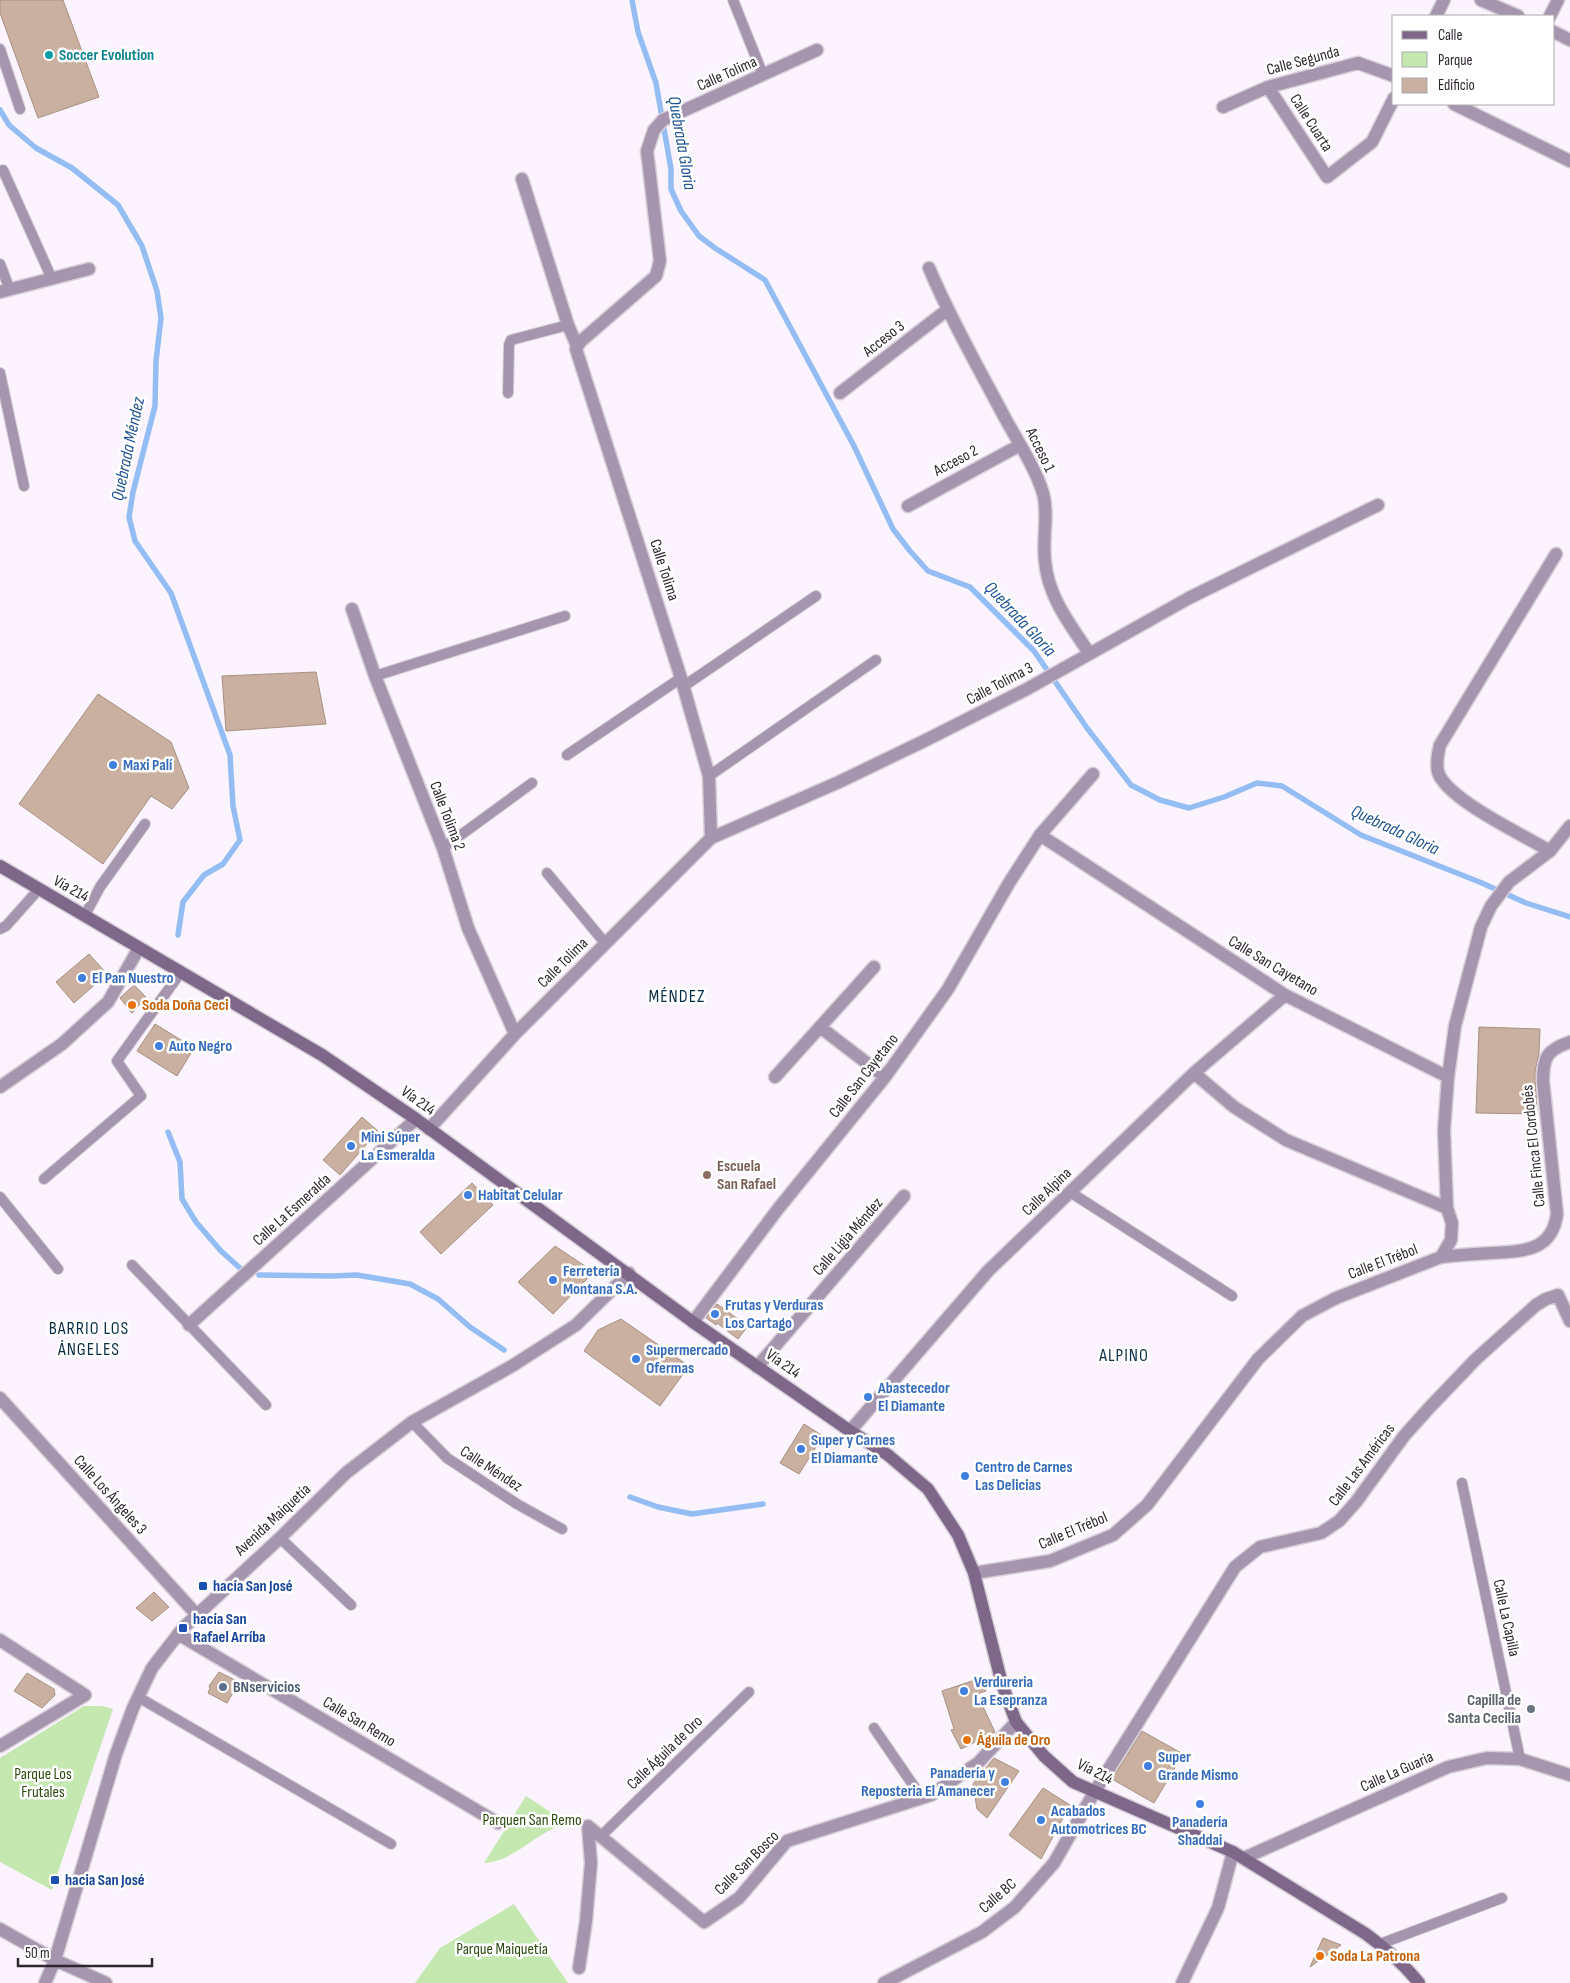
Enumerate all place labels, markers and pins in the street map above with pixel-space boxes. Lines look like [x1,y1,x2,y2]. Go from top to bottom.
place label: Soccer Evolution [59,46,154,65]
marker: Soccer Evolution [43,49,55,61]
place label: Maxi Palí [123,756,173,775]
marker: Maxi Palí [107,759,119,771]
place label: El Pan Nuestro [92,969,173,988]
marker: El Pan Nuestro [76,972,88,984]
place label: Soda Doña Ceci [142,996,229,1015]
marker: Soda Doña Ceci [126,999,138,1011]
place label: Auto Negro [168,1037,232,1056]
marker: Auto Negro [153,1040,165,1052]
place label: Mini Súper La Esmeralda [361,1128,435,1165]
marker: Mini Súper La Esmeralda [345,1140,357,1152]
place label: Escuela San Rafael [717,1157,776,1194]
marker: Escuela San Rafael [701,1169,713,1181]
place label: Habitat Celular [478,1186,563,1205]
marker: Habitat Celular [462,1189,474,1201]
place label: Ferretería Montana S.A. [563,1262,638,1299]
marker: Ferretería Montana S.A. [547,1274,559,1286]
place label: Frutas y Verduras Los Cartago [725,1296,823,1333]
marker: Frutas y Verduras Los Cartago [709,1308,721,1320]
place label: Supermercado Ofermas [646,1341,728,1378]
marker: Supermercado Ofermas [630,1353,642,1365]
place label: Abastecedor El Diamante [877,1379,950,1416]
marker: Abastecedor El Diamante [862,1391,874,1403]
place label: Super y Carnes El Diamante [811,1431,895,1468]
marker: Super y Carnes El Diamante [795,1443,807,1455]
place label: Centro de Carnes Las Delicias [975,1458,1073,1495]
marker: Centro de Carnes Las Delicias [959,1470,971,1482]
place label: hacía San José [213,1577,293,1596]
marker: hacía San José [197,1580,209,1592]
place label: hacía San Rafael Arríba [193,1610,266,1647]
marker: hacía San Rafael Arríba [177,1622,189,1634]
place label: Verdureria La Esepranza [974,1673,1047,1710]
place label: BNservicios [233,1678,300,1697]
marker: BNservicios [217,1681,229,1693]
marker: Verdureria La Esepranza [958,1685,970,1697]
place label: Capilla de Santa Cecilia [1448,1691,1521,1728]
marker: Capilla de Santa Cecilia [1525,1703,1537,1715]
place label: Águila de Oro [976,1731,1050,1750]
marker: Águila de Oro [961,1734,973,1746]
place label: Super Grande Mismo [1158,1748,1238,1785]
marker: Super Grande Mismo [1142,1760,1154,1772]
place label: Panadería y Reposteria El Amanecer [861,1764,995,1801]
marker: Panadería y Reposteria El Amanecer [999,1776,1011,1788]
marker: Panadería Shaddai [1194,1798,1206,1810]
place label: Acabados Automotrices BC [1050,1802,1147,1839]
place label: Panadería Shaddai [1172,1813,1228,1850]
marker: Acabados Automotrices BC [1035,1814,1047,1826]
place label: hacia San José [65,1871,145,1890]
marker: hacia San José [49,1874,61,1886]
place label: Soda La Patrona [1330,1947,1420,1966]
marker: Soda La Patrona [1314,1950,1326,1962]

